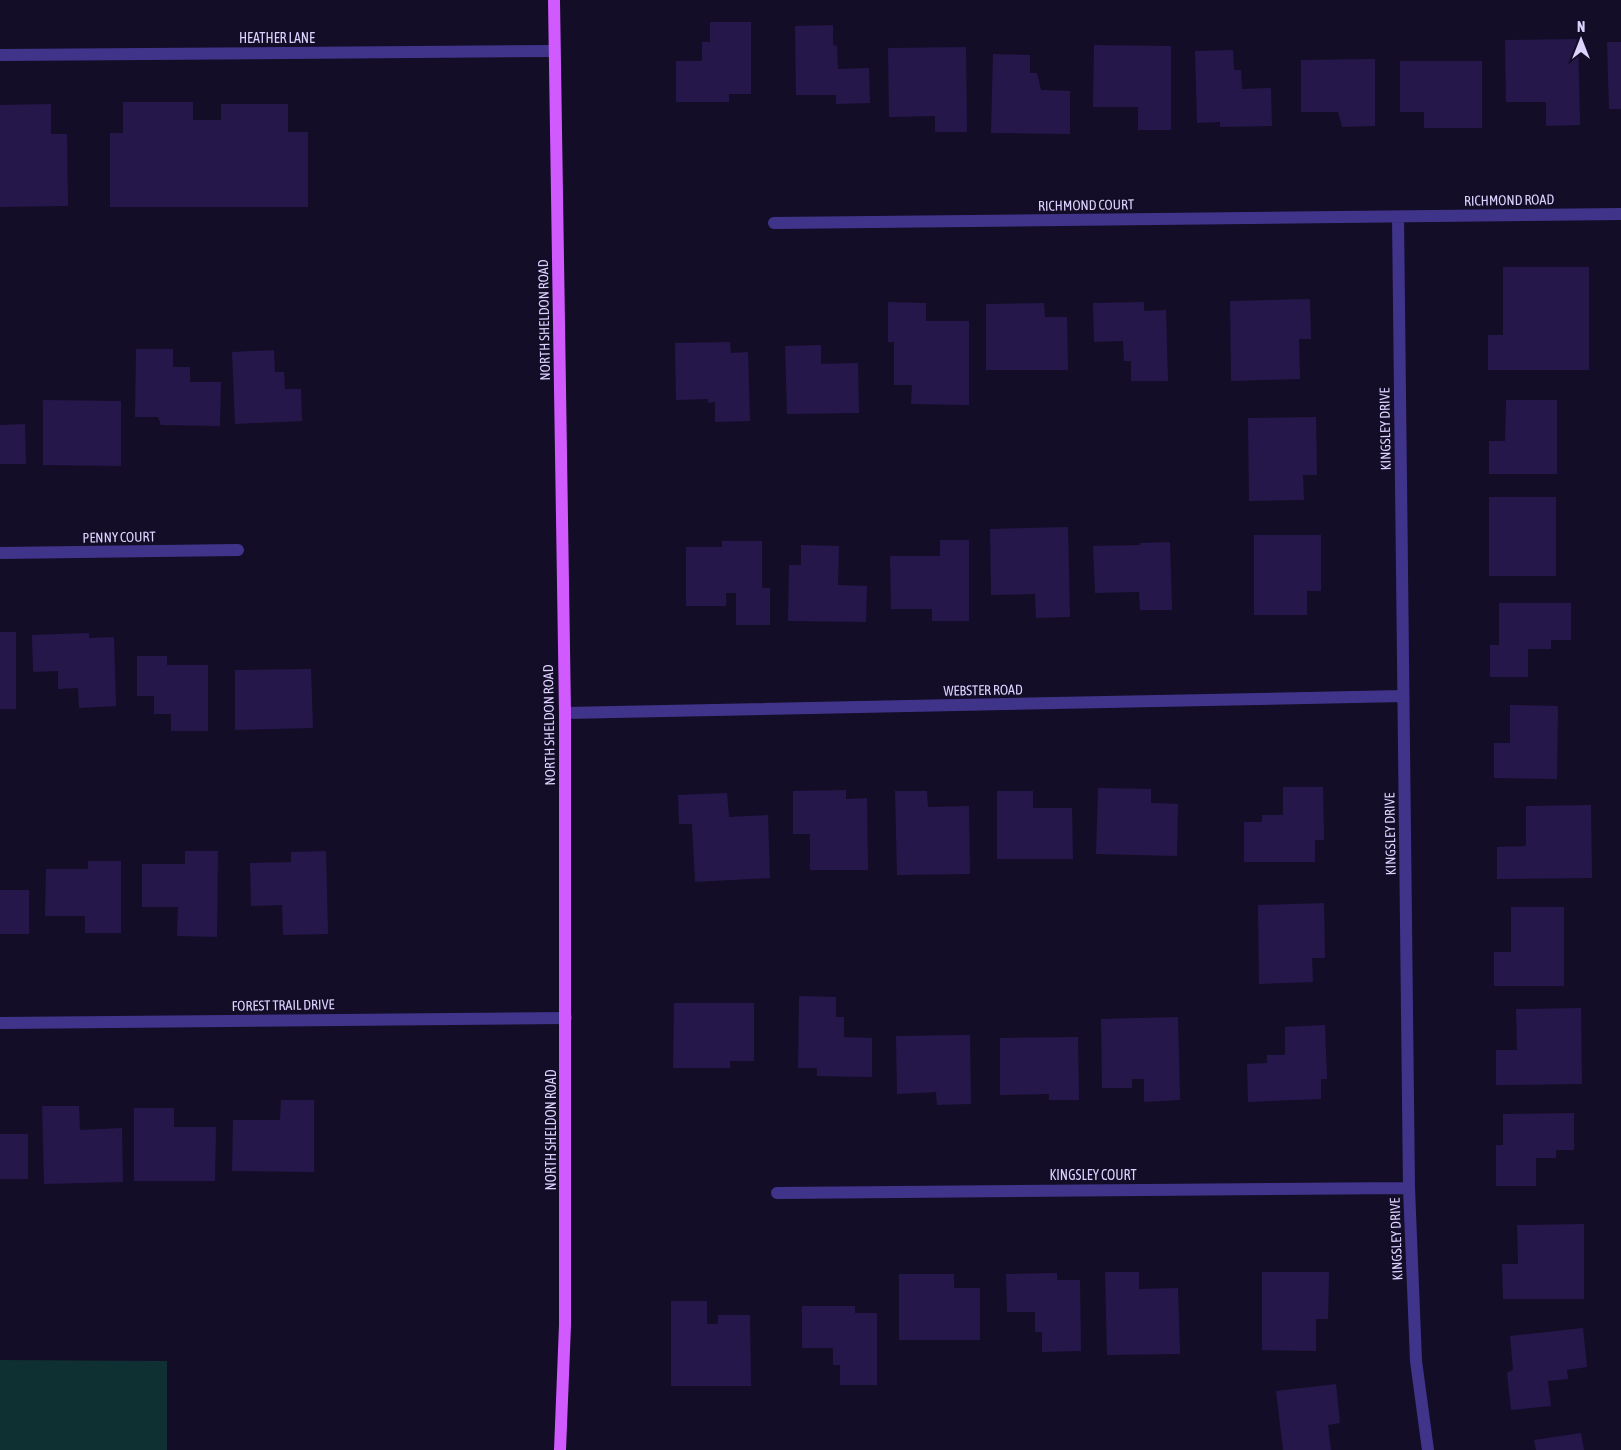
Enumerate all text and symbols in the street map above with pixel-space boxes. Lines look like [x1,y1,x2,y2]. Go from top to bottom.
north arrow [1556,15,1606,65]
text: N [1577,19,1585,35]
street label: HEATHER LANE [239,30,315,46]
street label: RICHMOND ROAD [1464,191,1554,209]
street label: RICHMOND COURT [1038,196,1134,214]
street label: NORTH SHELDON ROAD [535,259,553,381]
street label: KINGSLEY DRIVE [1376,387,1394,471]
street label: PENNY COURT [82,528,156,546]
street label: NORTH SHELDON ROAD [540,664,558,786]
street label: WEBSTER ROAD [943,681,1023,699]
street label: KINGSLEY DRIVE [1381,792,1399,876]
street label: FOREST TRAIL DRIVE [231,996,335,1014]
street label: NORTH SHELDON ROAD [543,1069,559,1190]
street label: KINGSLEY COURT [1049,1167,1137,1183]
street label: KINGSLEY DRIVE [1387,1197,1405,1281]

